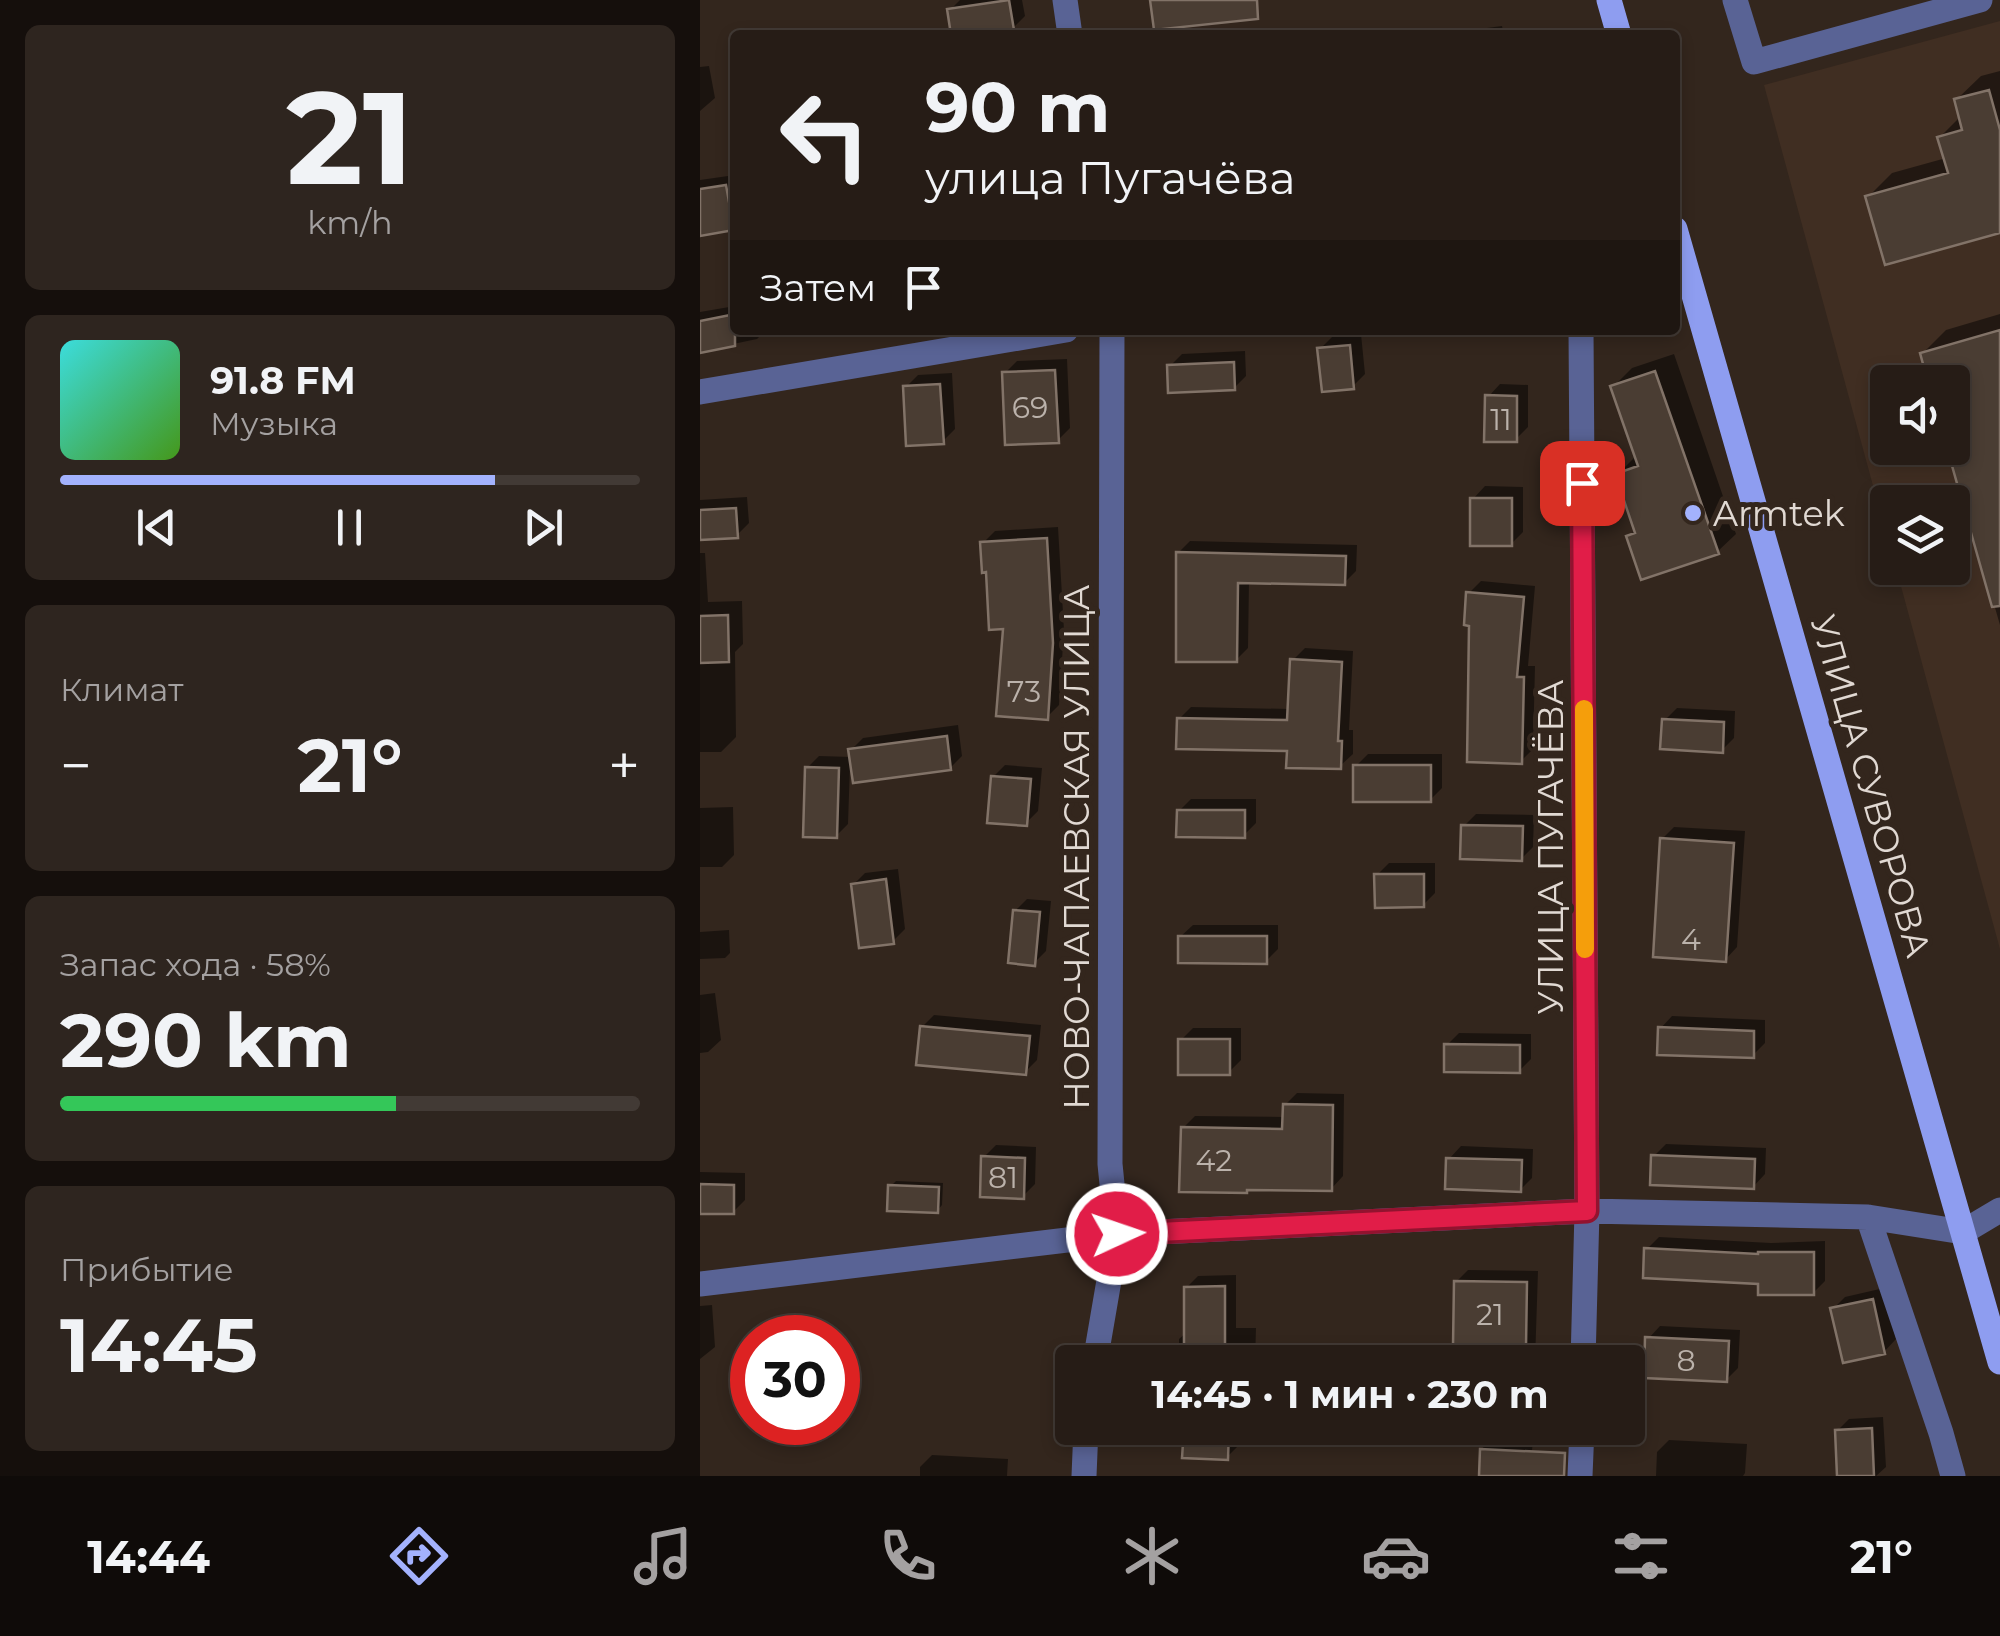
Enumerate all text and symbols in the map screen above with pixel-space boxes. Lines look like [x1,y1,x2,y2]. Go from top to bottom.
text: 21 [286,58,414,217]
text: 90 m [925,64,1110,150]
icon: left [760,70,890,200]
text: улица Пугачёва [925,150,1295,205]
text: km/h [307,203,393,242]
icon: arrive [896,260,951,315]
text: Затем [760,264,876,311]
text: 91.8 FM [210,357,356,404]
map controls [1870,365,1970,585]
button: sound [1870,365,1970,465]
house number: 69 [1012,389,1048,426]
house number: 11 [1490,401,1512,438]
text: Музыка [210,404,338,443]
pin [1540,441,1625,526]
icon: arrive [1555,456,1610,511]
button: layers [1870,485,1970,585]
place label: Armtek [1713,492,1845,535]
icon: previous [129,500,184,555]
icon: pause [322,500,377,555]
icon: next [516,500,571,555]
marker: Armtek [1682,502,1704,524]
street label: НОВО-ЧАПАЕВСКАЯ УЛИЦА [1055,584,1098,1110]
street label: УЛИЦА СУВОРОВА [1802,610,1940,962]
text: Климат [60,670,183,709]
house number: 73 [1007,673,1041,710]
street label: УЛИЦА ПУГАЧЁВА [1529,679,1572,1015]
text: 21° [297,719,403,811]
text: − [60,732,92,799]
text: + [608,732,640,799]
house number: 4 [1681,921,1701,958]
text: Запас хода · 58% [60,945,331,984]
text: 290 km [60,994,352,1086]
house number: 42 [1196,1142,1232,1179]
house number: 81 [988,1159,1018,1196]
position arrow [1065,1182,1169,1286]
text: Прибытие [60,1250,234,1289]
house number: 21 [1476,1296,1504,1333]
text: 14:45 [60,1299,258,1391]
speed limit sign: 30 [730,1315,860,1445]
house number: 8 [1676,1342,1696,1379]
text: 14:45 · 1 мин · 230 m [1151,1371,1549,1418]
icon: directions [384,1521,454,1591]
icon: music [628,1521,698,1591]
icon: phone [873,1521,943,1591]
icon: climate [1117,1521,1187,1591]
icon: car [1361,1521,1431,1591]
icon: filters [1606,1521,1676,1591]
text: 14:44 [87,1529,210,1584]
text: 21° [1850,1529,1913,1584]

